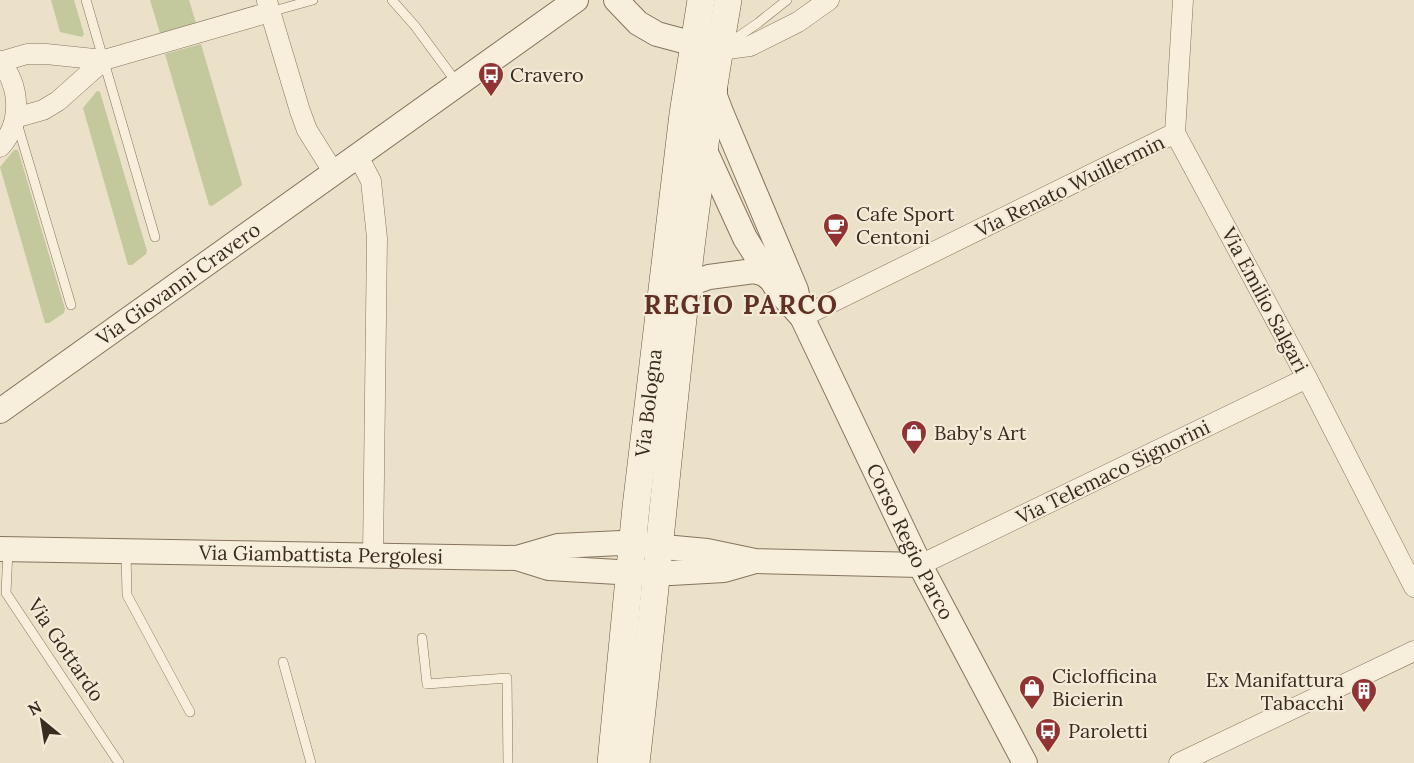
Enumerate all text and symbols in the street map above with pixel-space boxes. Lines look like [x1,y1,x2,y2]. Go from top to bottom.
bus stop icon: Cravero [476,60,506,98]
place label: Cravero [510,62,584,87]
street label: Via Renato Wuillermin [970,129,1168,243]
place label: Cafe Sport Centoni [856,201,955,249]
cafe icon: Cafe Sport Centoni [821,211,851,249]
street label: Via Giovanni Cravero [90,216,265,351]
street label: Via Emilio Salgari [1216,222,1314,377]
district label: REGIO PARCO [644,288,838,321]
street label: Via Bologna [629,347,667,459]
street label: Via Telemaco Signorini [1011,414,1214,530]
shop icon: Baby's Art [899,418,929,456]
place label: Baby's Art [934,420,1027,445]
street label: Corso Regio Parco [861,459,960,624]
street label: Via Giambattista Pergolesi [198,539,443,569]
street label: Via Gottardo [22,593,110,706]
place label: Ciclofficina Bicierin [1052,663,1157,711]
place label: Ex Manifattura Tabacchi [1206,667,1344,715]
shop icon: Ciclofficina Bicierin [1017,673,1047,711]
building icon: Ex Manifattura Tabacchi [1349,676,1379,714]
north arrow [12,691,72,751]
text: N [24,696,45,720]
bus stop icon: Paroletti [1033,716,1063,754]
place label: Paroletti [1068,718,1148,743]

